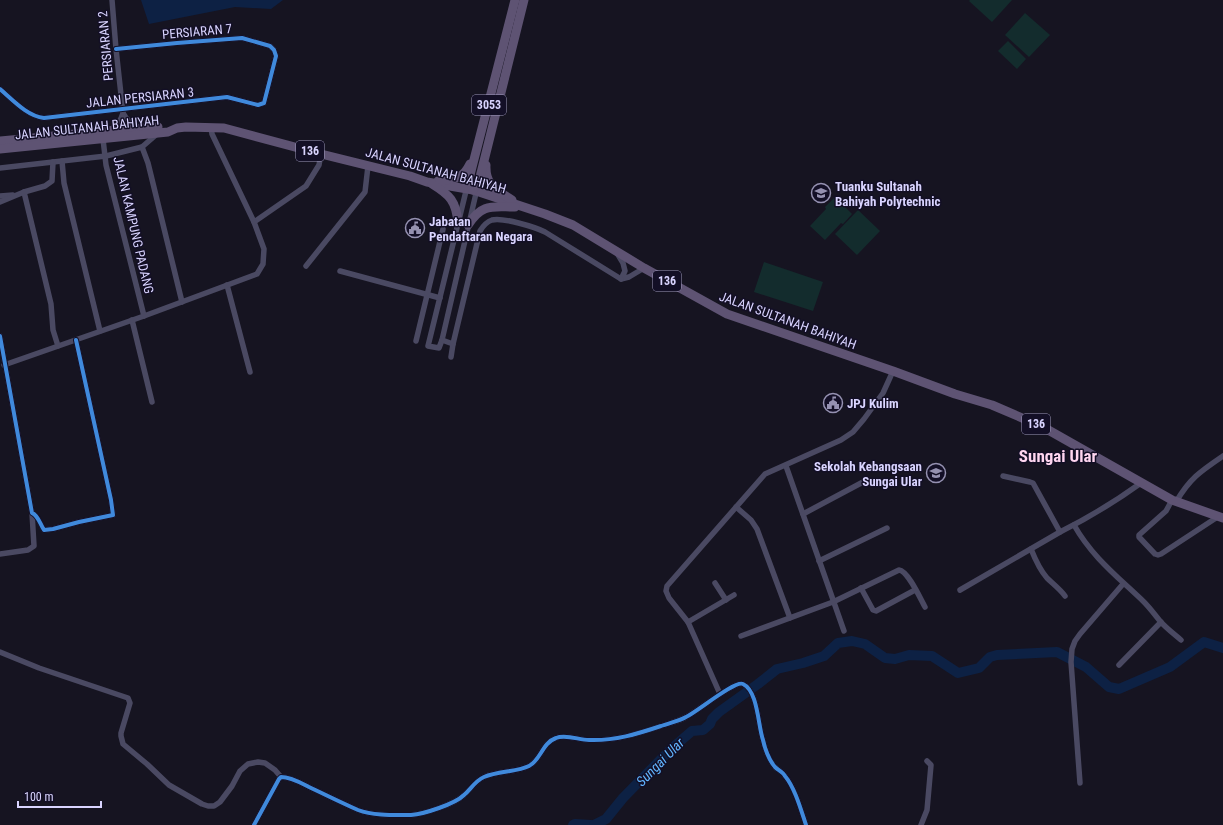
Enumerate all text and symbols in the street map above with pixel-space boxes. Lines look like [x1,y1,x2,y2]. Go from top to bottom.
street label: PERSIARAN 2 [95,10,116,81]
street label: PERSIARAN 7 [162,21,233,42]
street label: JALAN PERSIARAN 3 [85,84,195,111]
road number: 3053 [472,95,506,115]
street label: JALAN SULTANAH BAHIYAH [14,112,160,143]
road number: 136 [296,141,324,161]
street label: JALAN SULTANAH BAHIYAH [364,144,508,196]
street label: JALAN KAMPUNG PADANG [110,155,157,295]
place label: Tuanku Sultanah Bahiyah Polytechnic [835,179,940,209]
school or university icon: Tuanku Sultanah Bahiyah Polytechnic [810,182,832,204]
place label: Jabatan Pendaftaran Negara [429,214,533,244]
public building icon: Jabatan Pendaftaran Negara [404,217,426,239]
road number: 136 [653,271,681,291]
street label: JALAN SULTANAH BAHIYAH [717,289,858,352]
public building icon: JPJ Kulim [822,392,844,414]
place label: JPJ Kulim [847,396,899,411]
road number: 136 [1022,414,1050,434]
district label: Sungai Ular [1019,446,1098,466]
place label: Sekolah Kebangsaan Sungai Ular [814,459,923,489]
school or university icon: Sekolah Kebangsaan Sungai Ular [925,462,947,484]
water label: Sungai Ular [633,734,688,789]
scale bar [18,783,101,809]
text: 100 m [24,790,54,804]

